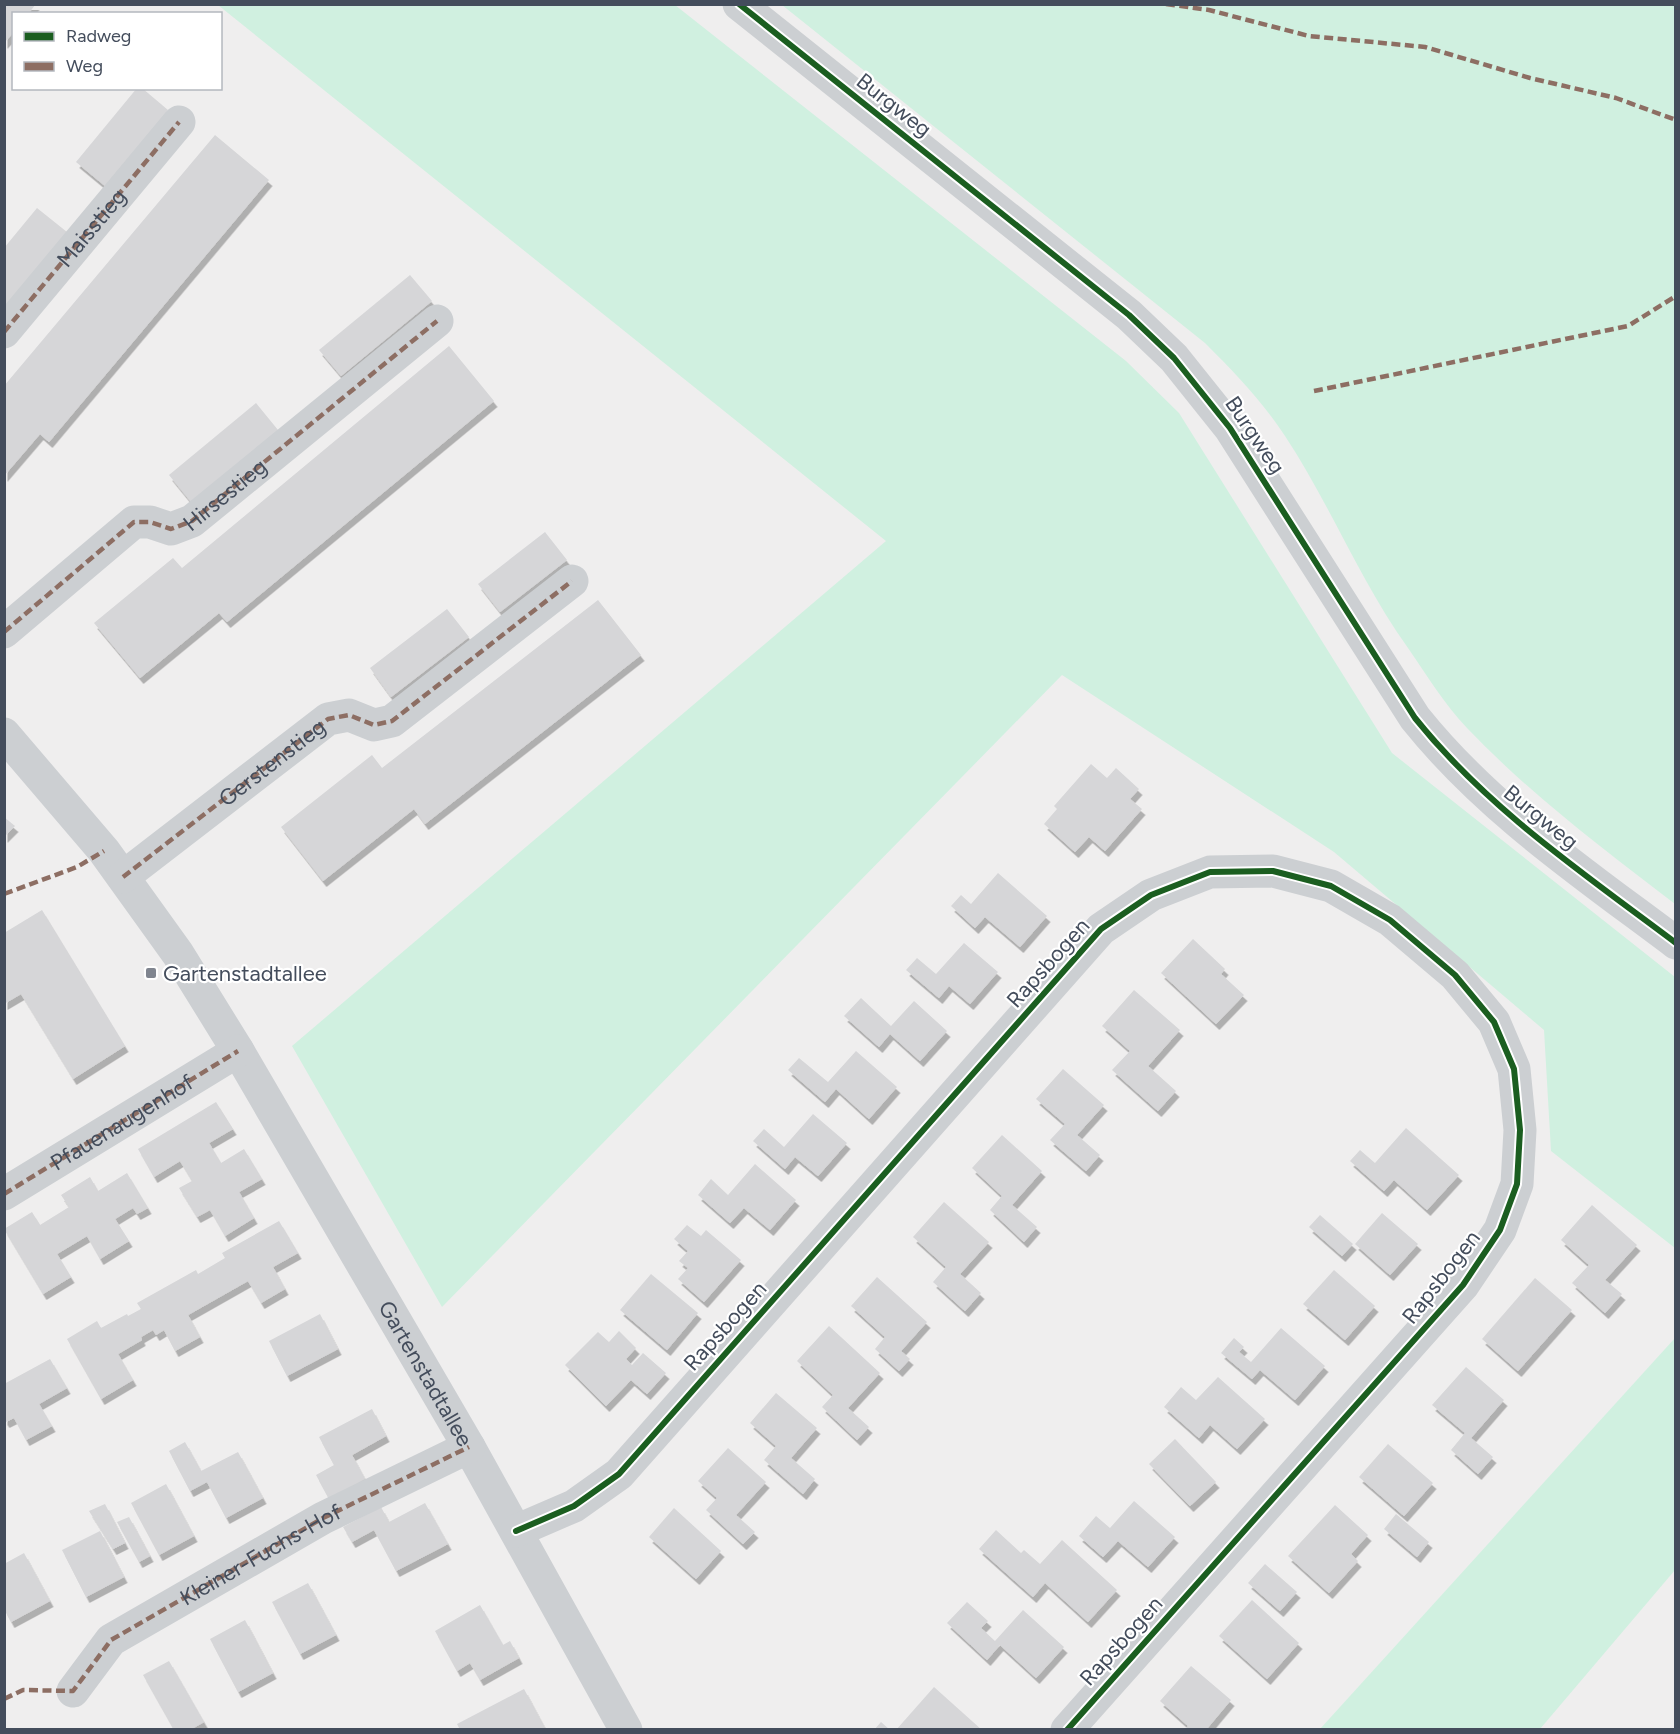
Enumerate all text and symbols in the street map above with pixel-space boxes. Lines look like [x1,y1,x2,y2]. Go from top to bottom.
legend [12,12,222,90]
text: Radweg [66,25,131,47]
text: Weg [66,55,103,77]
street label: Burgweg [851,67,937,143]
street label: Maisstieg [51,183,131,272]
street label: Burgweg [1219,391,1291,479]
street label: Hirsestieg [177,452,272,536]
street label: Gerstenstieg [213,713,331,812]
street label: Burgweg [1498,779,1584,855]
street label: Rapsbogen [1001,913,1095,1013]
place label: Gartenstadtallee [163,960,327,987]
marker: Gartenstadtallee [144,966,158,980]
street label: Pfauenaugenhof [45,1068,199,1176]
street label: Rapsbogen [1396,1225,1486,1329]
street label: Rapsbogen [678,1276,772,1376]
street label: Gartenstadtallee [373,1296,479,1451]
street label: Kleiner-Fuchs-Hof [175,1497,346,1611]
street label: Rapsbogen [1074,1591,1168,1691]

